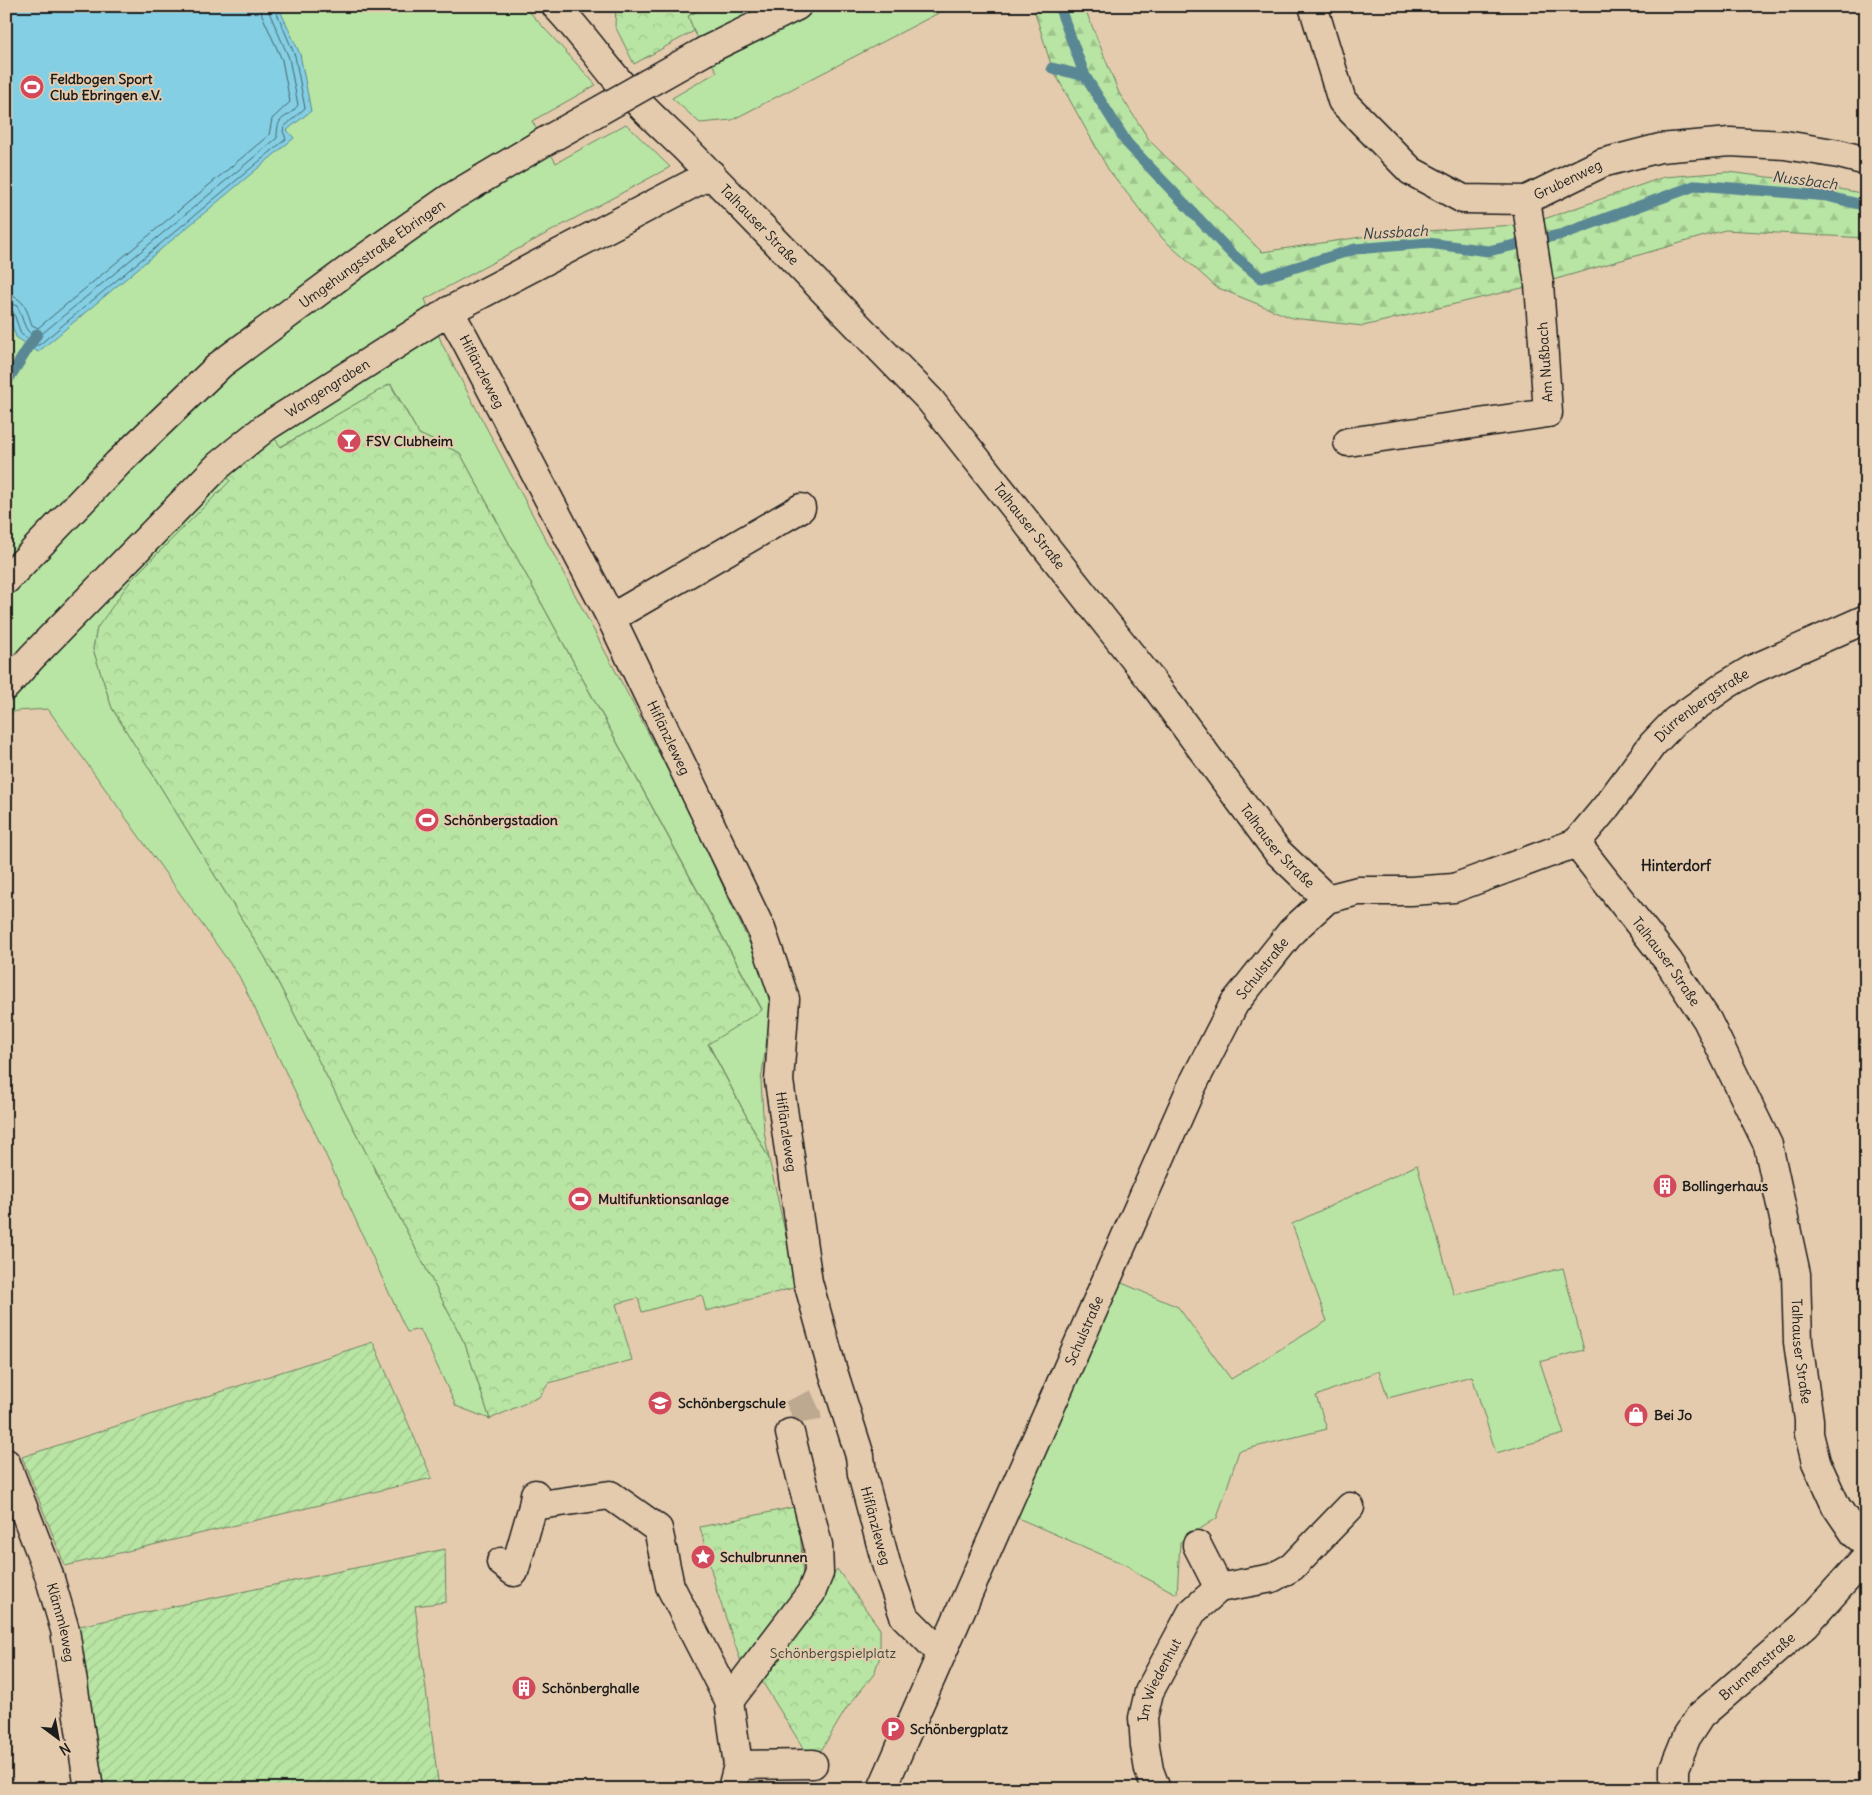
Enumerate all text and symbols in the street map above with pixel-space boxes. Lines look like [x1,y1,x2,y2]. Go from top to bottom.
place label: Feldbogen Sport Club Ebringen e.V. [50,70,162,104]
sports icon: Feldbogen Sport Club Ebringen e.V. [19,74,45,100]
street label: Grubenweg [1531,156,1605,204]
water label: Nussbach [1771,167,1839,193]
street label: Talhauser Straße [716,180,803,269]
street label: Umgehungsstraße Ebringen [296,195,449,312]
water label: Nussbach [1362,221,1429,243]
street label: Am Nußbach [1533,321,1557,403]
street label: Hiflänzleweg [455,332,509,412]
street label: Wangengraben [282,355,373,422]
bar icon: FSV Clubheim [336,428,362,454]
place label: FSV Clubheim [366,432,454,450]
street label: Talhauser Straße [990,479,1069,573]
street label: Dürrenbergstraße [1651,664,1752,746]
street label: Hiflänzleweg [643,697,694,778]
street label: Talhauser Straße [1236,800,1319,892]
sports icon: Schönbergstadion [414,807,440,833]
place label: Schönbergstadion [444,811,558,829]
district label: Hinterdorf [1641,856,1712,875]
street label: Talhauser Straße [1628,913,1704,1010]
street label: Schulstraße [1232,934,1292,1003]
street label: Hiflänzleweg [772,1091,801,1173]
building icon: Bollingerhaus [1652,1173,1678,1199]
place label: Bollingerhaus [1682,1177,1769,1195]
sports icon: Multifunktionsanlage [567,1186,593,1212]
place label: Multifunktionsanlage [598,1190,730,1208]
street label: Schulstraße [1061,1293,1107,1368]
street label: Talhauser Straße [1788,1298,1816,1405]
school or university icon: Schönbergschule [647,1390,673,1416]
place label: Schönbergschule [678,1394,786,1412]
shop icon: Bei Jo [1623,1402,1649,1428]
place label: Bei Jo [1654,1406,1692,1424]
street label: Hiflänzleweg [857,1484,895,1567]
place icon: Schulbrunnen [690,1544,716,1570]
place label: Schulbrunnen [720,1548,808,1566]
street label: Klämmleweg [43,1580,79,1663]
street label: Brunnenstraße [1715,1629,1799,1704]
street label: Im Wiedenhut [1134,1635,1185,1722]
park label: Schönbergspielplatz [770,1644,896,1662]
building icon: Schönberghalle [511,1675,537,1701]
place label: Schönberghalle [542,1679,640,1697]
north arrow [32,1712,82,1762]
parking icon: Schönbergplatz [880,1716,906,1742]
place label: Schönbergplatz [910,1720,1008,1738]
text: N [56,1739,74,1759]

